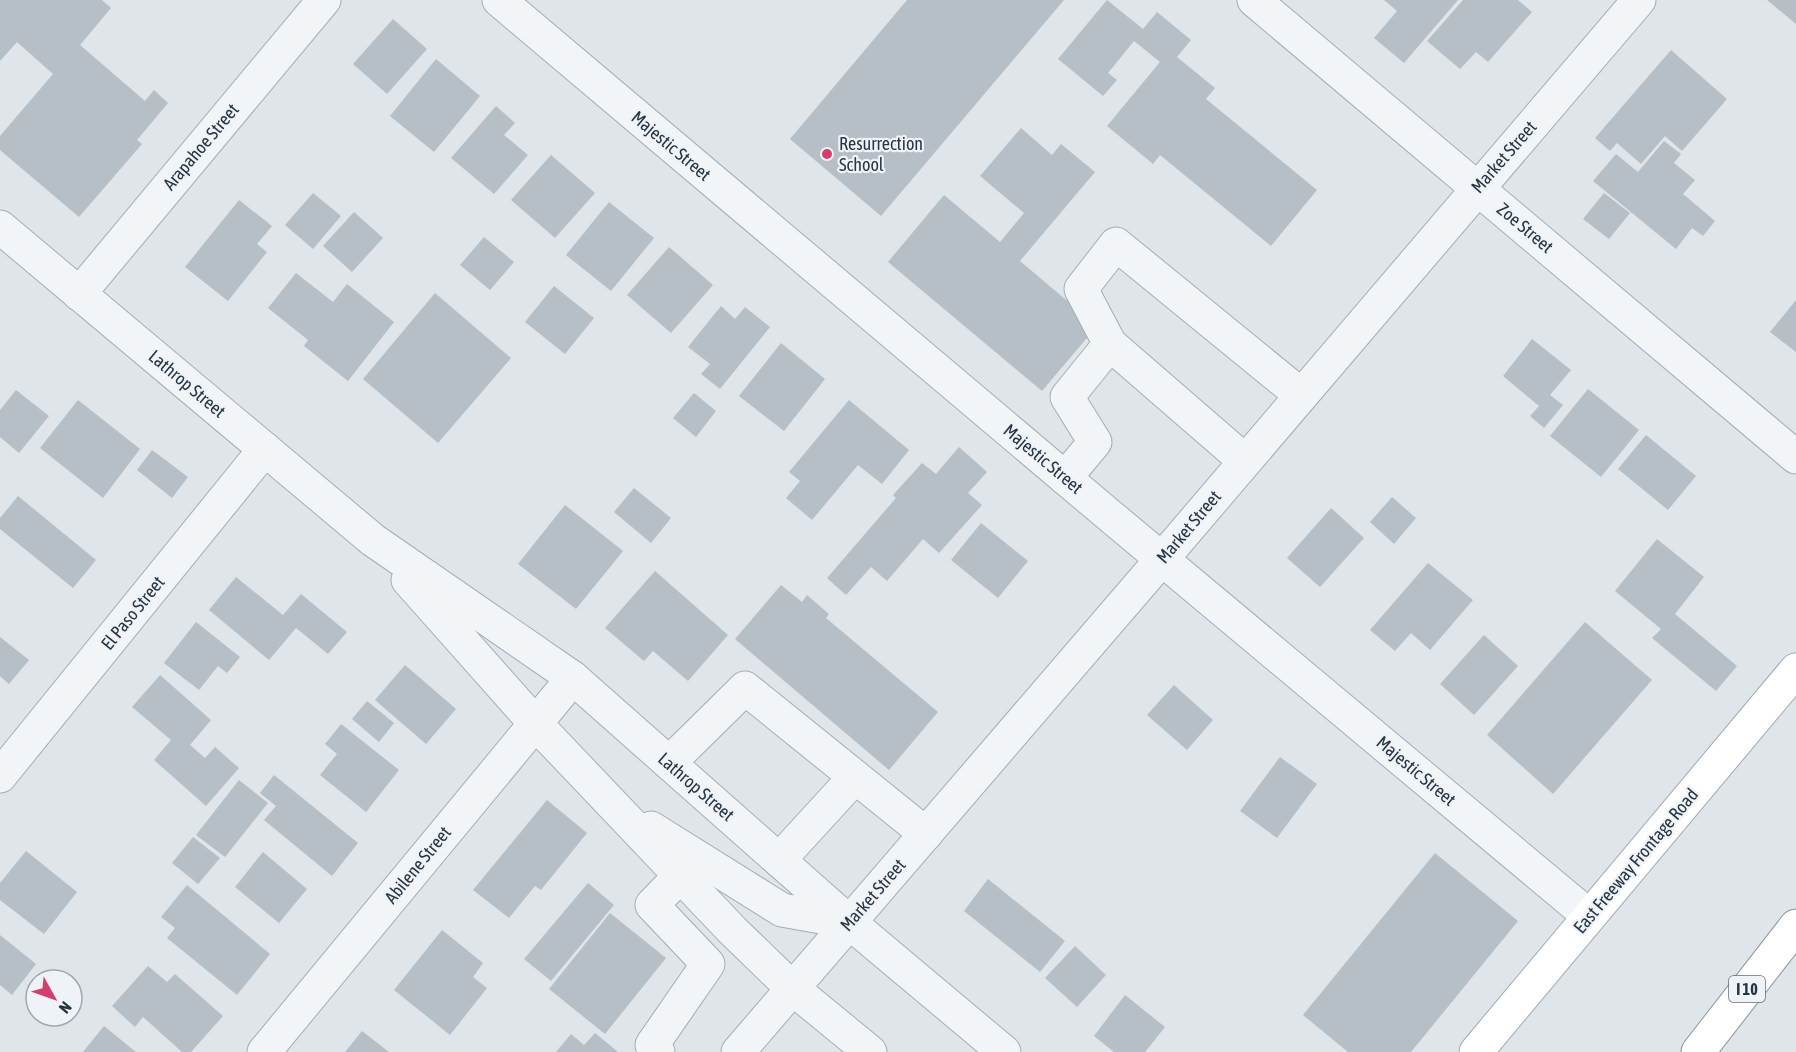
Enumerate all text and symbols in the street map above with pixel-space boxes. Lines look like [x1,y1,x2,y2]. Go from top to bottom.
street label: Arapahoe Street [158,99,243,194]
street label: Majestic Street [627,106,715,185]
street label: Market Street [1467,116,1541,197]
place label: Resurrection School [839,133,923,175]
marker: Resurrection School [820,147,834,161]
street label: Zoe Street [1493,198,1558,257]
street label: Lathrop Street [145,346,230,422]
street label: Majestic Street [999,419,1087,498]
street label: Market Street [1152,486,1225,567]
street label: El Paso Street [97,572,169,654]
street label: Majestic Street [1372,731,1460,810]
street label: Lathrop Street [654,748,739,825]
street label: East Freeway Frontage Road [1569,784,1702,937]
street label: Abilene Street [380,822,455,907]
street label: Market Street [836,854,910,935]
north arrow [24,968,84,1028]
road number: I 10 [1729,976,1765,1002]
text: N [56,998,75,1017]

